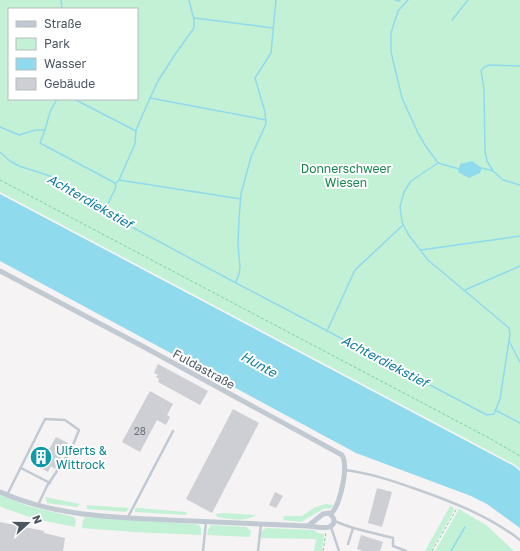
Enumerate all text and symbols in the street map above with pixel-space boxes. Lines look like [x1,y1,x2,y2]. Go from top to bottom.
legend [8,8,138,100]
text: Straße [44,16,82,31]
text: Park [44,36,70,51]
text: Wasser [44,56,87,71]
text: Gebäude [44,76,95,91]
park label: Donnerschweer Wiesen [301,161,391,190]
water label: Achterdiekstief [45,170,137,233]
water label: Achterdiekstief [339,332,433,391]
street label: Fuldastraße [170,346,238,392]
water label: Hunte [238,348,281,381]
house number: 28 [134,425,146,437]
place label: Ulferts & Wittrock [56,443,107,472]
building icon: Ulferts & Wittrock [28,444,54,470]
north arrow [8,503,48,543]
text: N [30,513,45,525]

